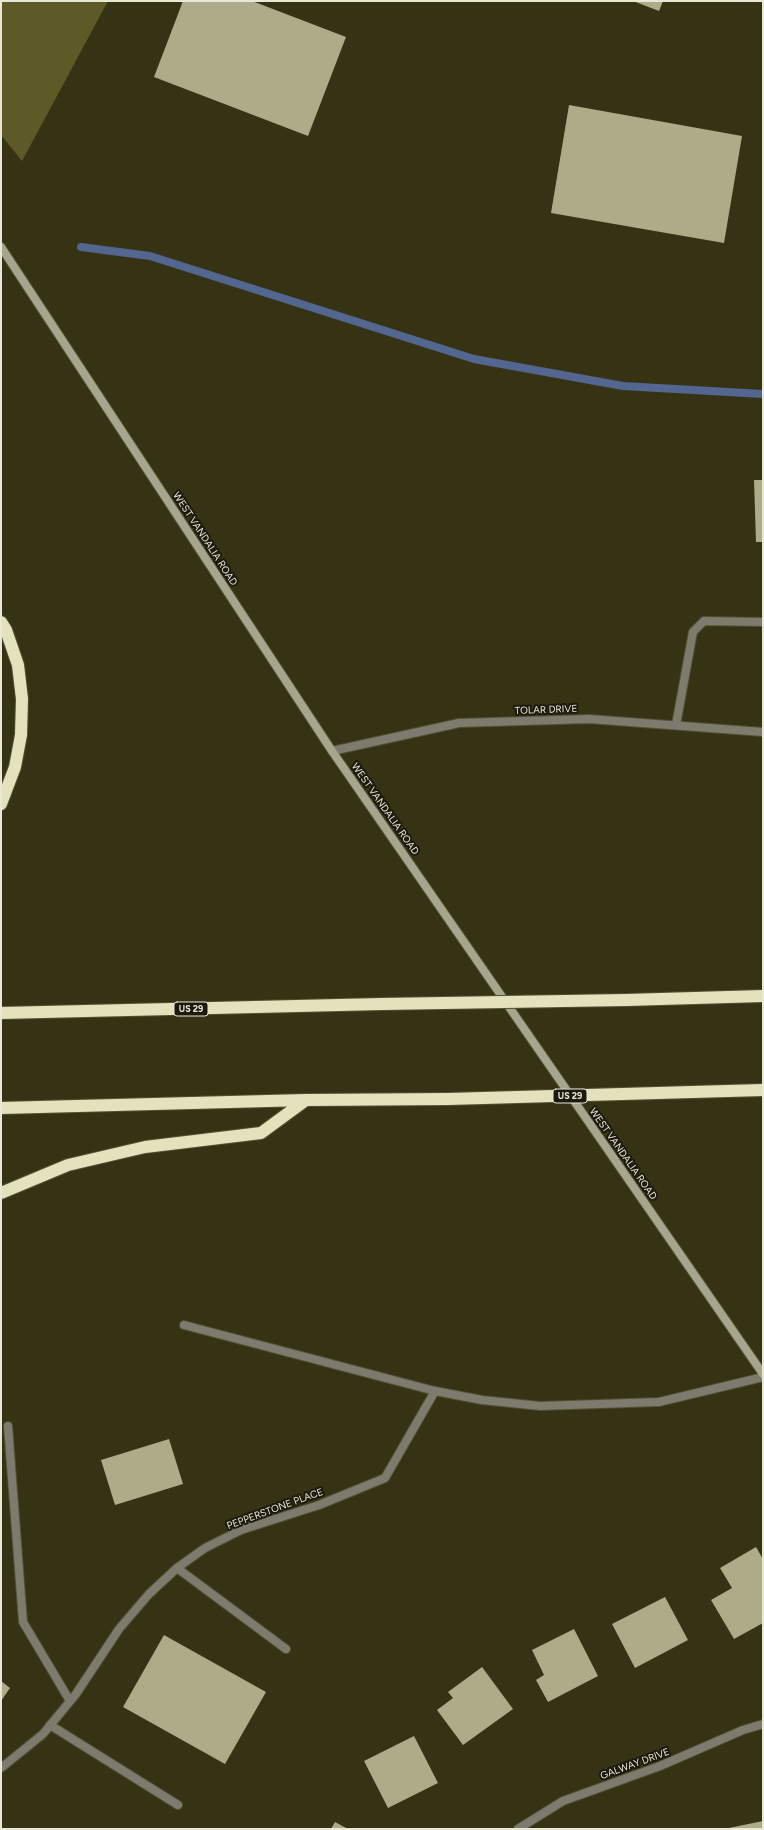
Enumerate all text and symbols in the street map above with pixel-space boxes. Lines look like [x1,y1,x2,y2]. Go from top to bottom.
street label: WEST VANDALIA ROAD [170,490,240,588]
street label: TOLAR DRIVE [514,703,578,717]
street label: WEST VANDALIA ROAD [349,761,421,857]
road number: US 29 [174,1002,208,1016]
road number: US 29 [553,1089,587,1103]
street label: WEST VANDALIA ROAD [587,1106,659,1202]
street label: PEPPERSTONE PLACE [225,1486,325,1532]
street label: GALWAY DRIVE [599,1746,671,1782]

